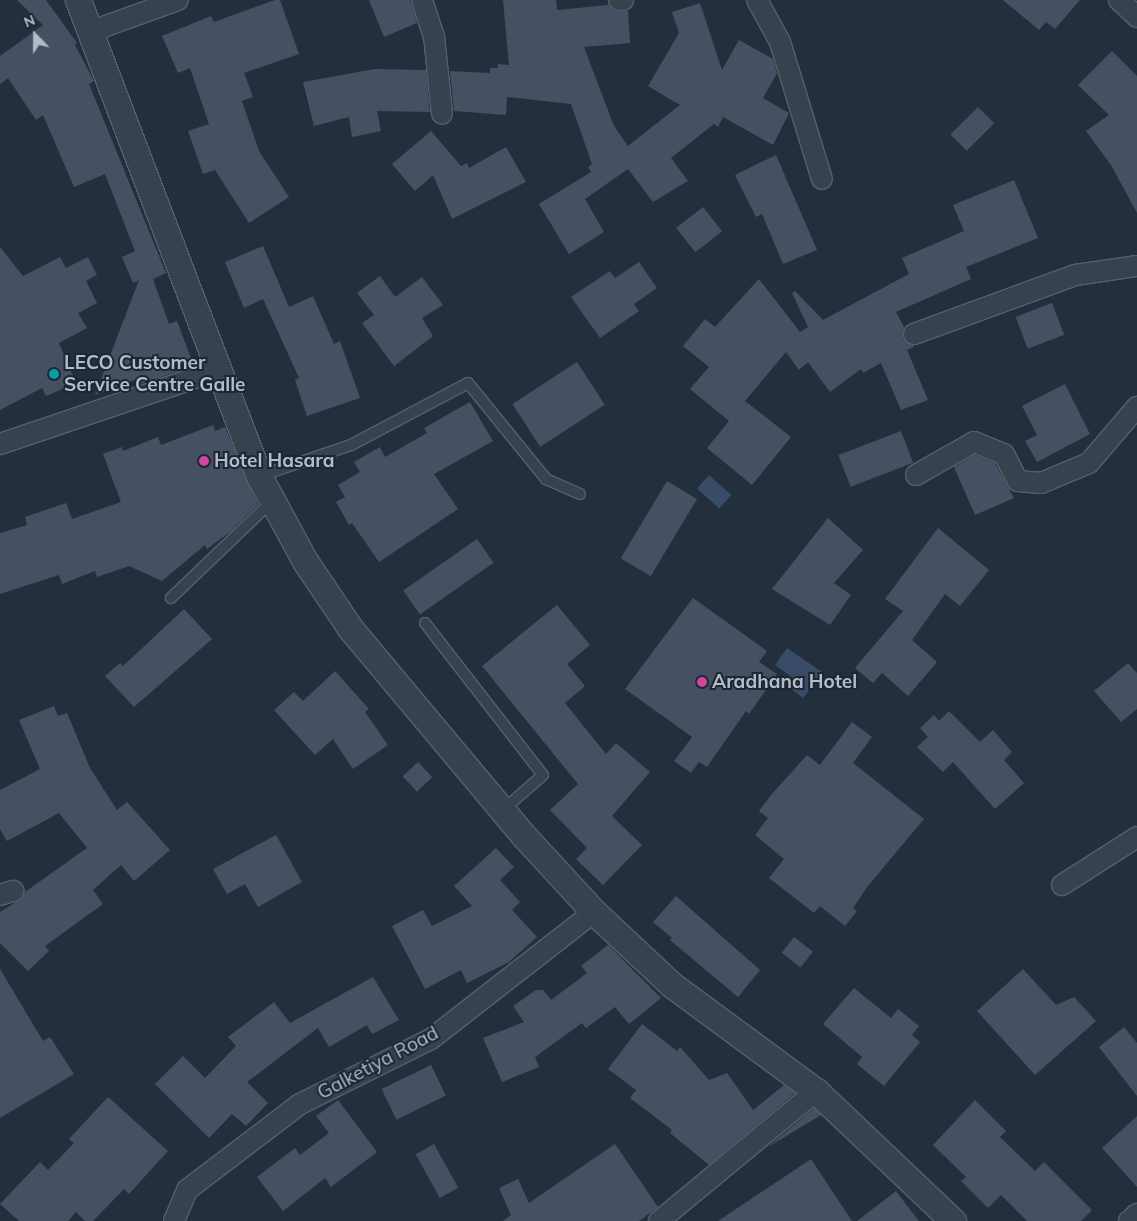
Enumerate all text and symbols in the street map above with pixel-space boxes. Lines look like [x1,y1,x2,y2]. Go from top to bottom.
north arrow [10,10,60,60]
text: N [21,11,38,31]
place label: LECO Customer Service Centre Galle [64,352,246,396]
marker: LECO Customer Service Centre Galle [48,368,60,380]
place label: Hotel Hasara [214,450,334,472]
marker: Hotel Hasara [198,455,210,467]
place label: Aradhana Hotel [712,671,857,693]
marker: Aradhana Hotel [696,676,708,688]
street label: Galketiya Road [314,1022,442,1104]

